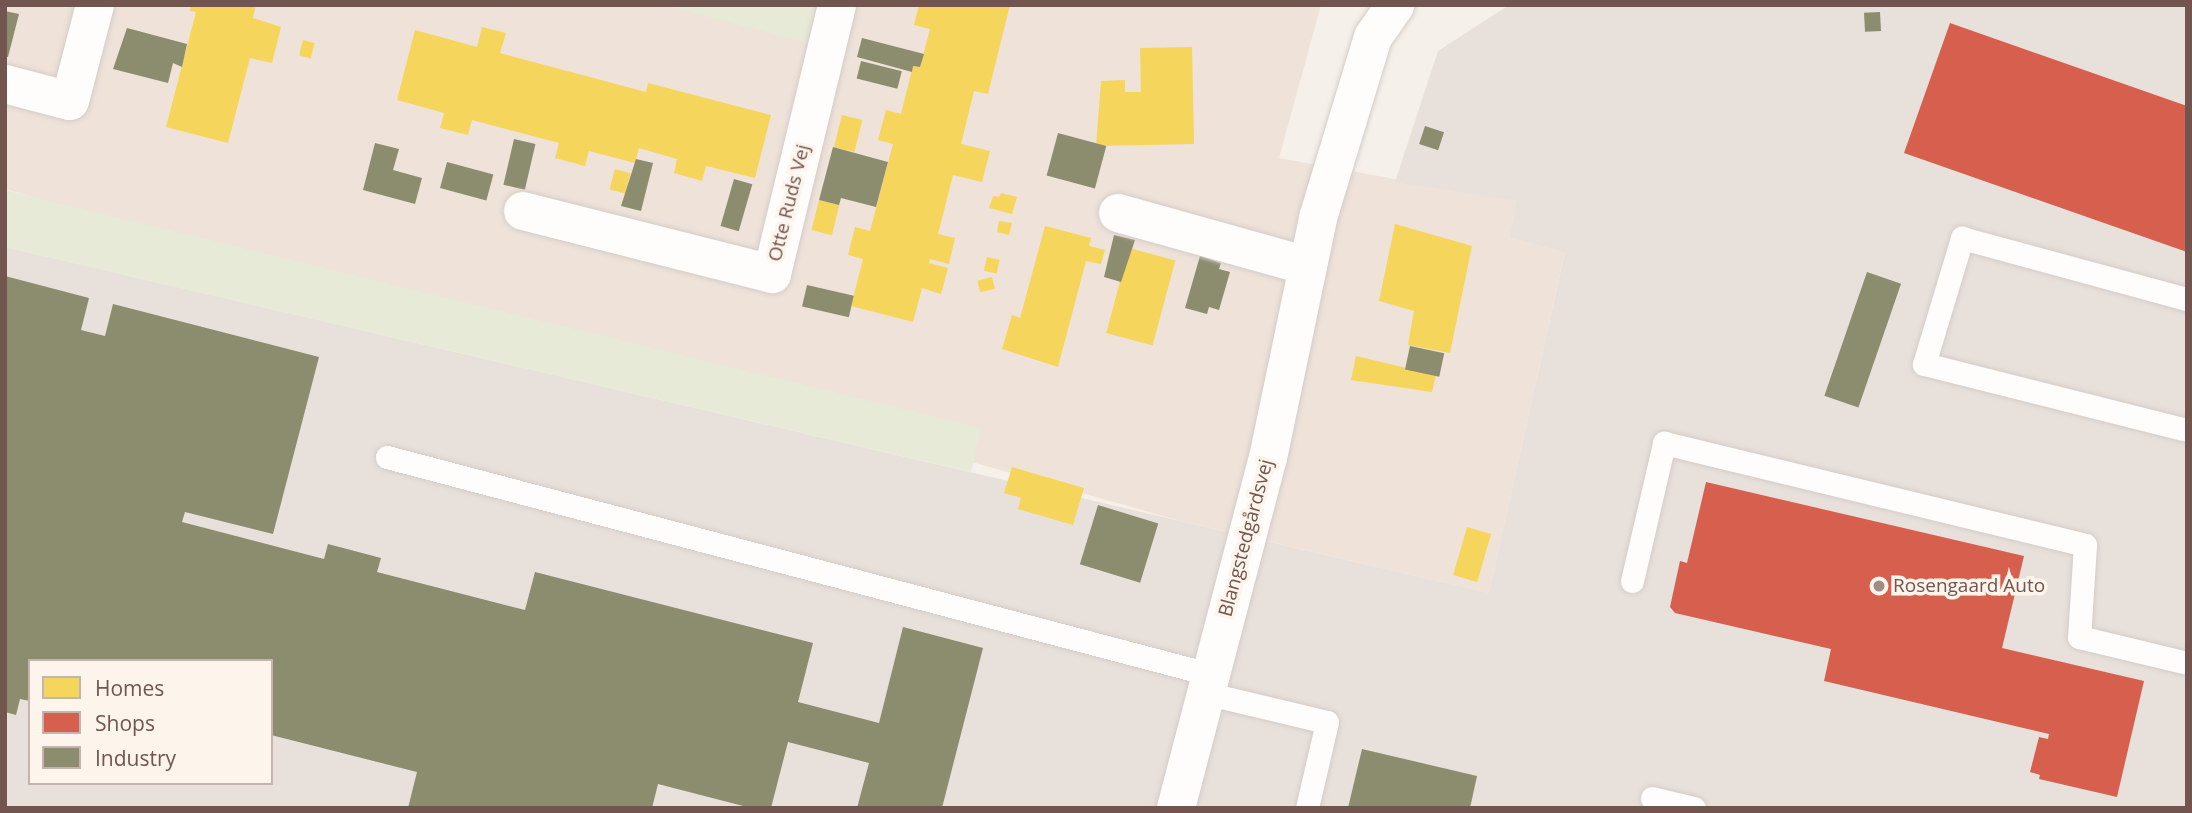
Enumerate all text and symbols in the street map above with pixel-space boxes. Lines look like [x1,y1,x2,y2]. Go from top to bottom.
street label: Otte Ruds Vej [763,142,815,264]
street label: Blangstedgårdsvej [1214,457,1278,619]
place label: Rosengaard Auto [1893,575,2045,597]
marker: Rosengaard Auto [1871,578,1887,594]
legend [28,659,273,785]
text: Homes [95,674,164,702]
text: Shops [95,709,155,737]
text: Industry [95,744,176,772]

